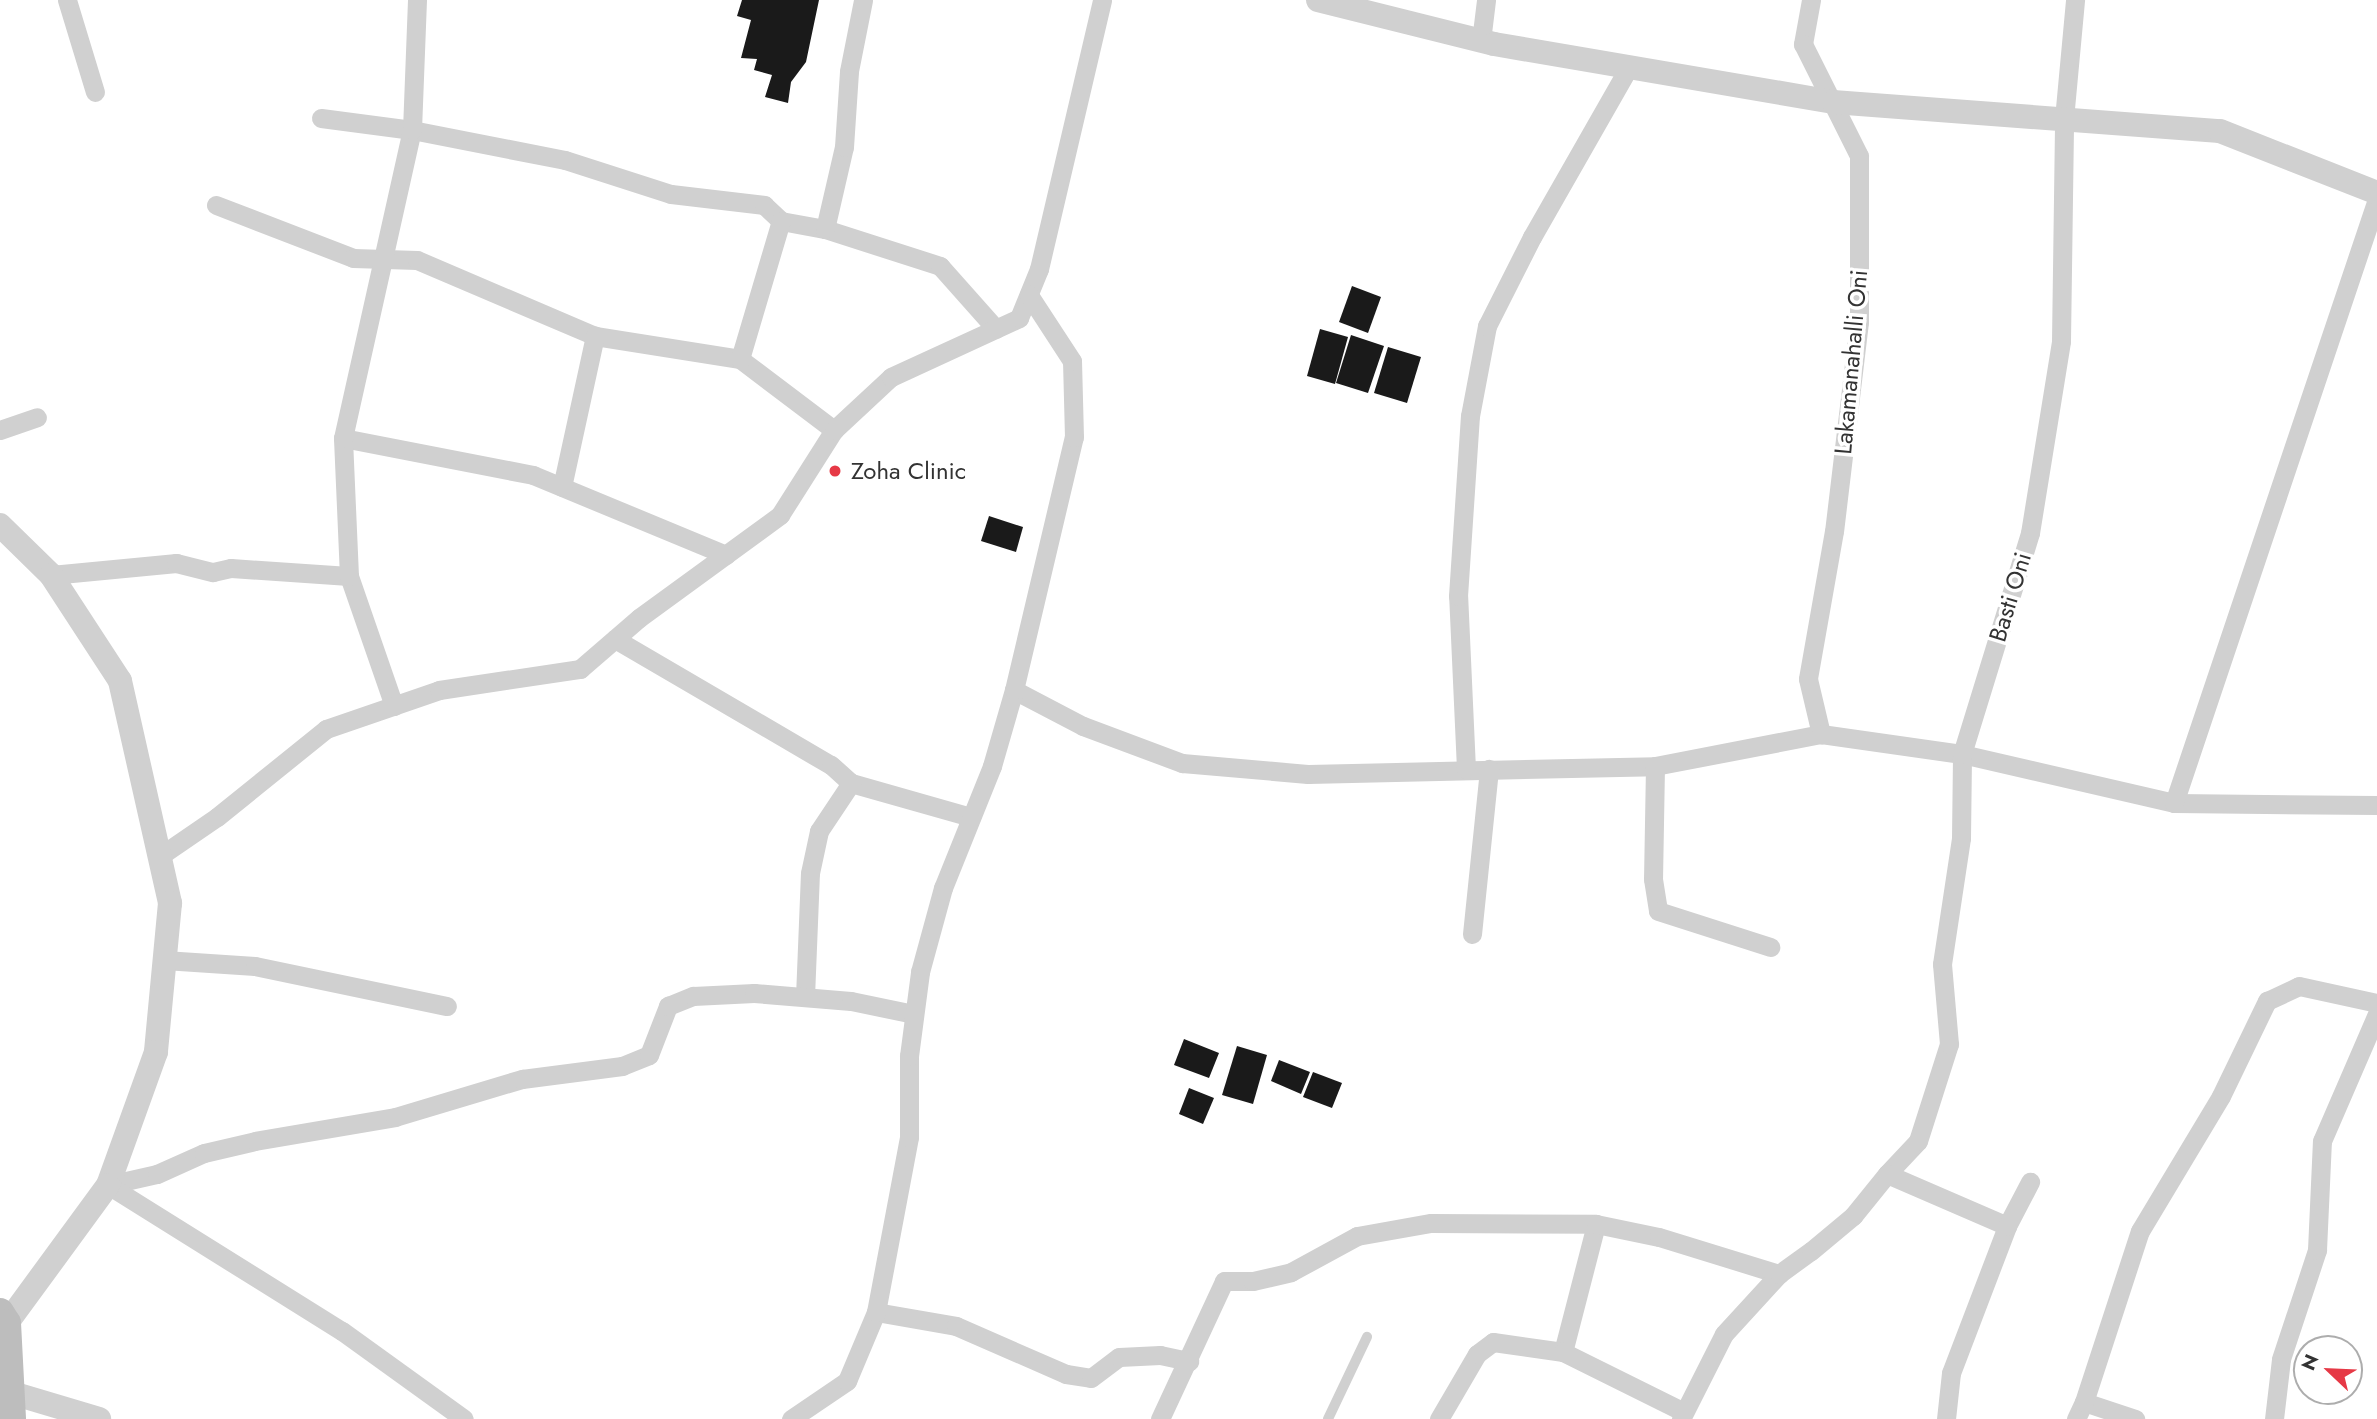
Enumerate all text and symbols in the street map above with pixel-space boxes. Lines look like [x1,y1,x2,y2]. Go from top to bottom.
street label: Lakamanahalli Oni [1829,268,1873,456]
place label: Zoha Clinic [851,457,966,485]
marker: Zoha Clinic [825,461,845,481]
street label: Basti Oni [1983,549,2037,645]
north arrow [2293,1335,2363,1405]
text: N [2295,1350,2325,1375]

